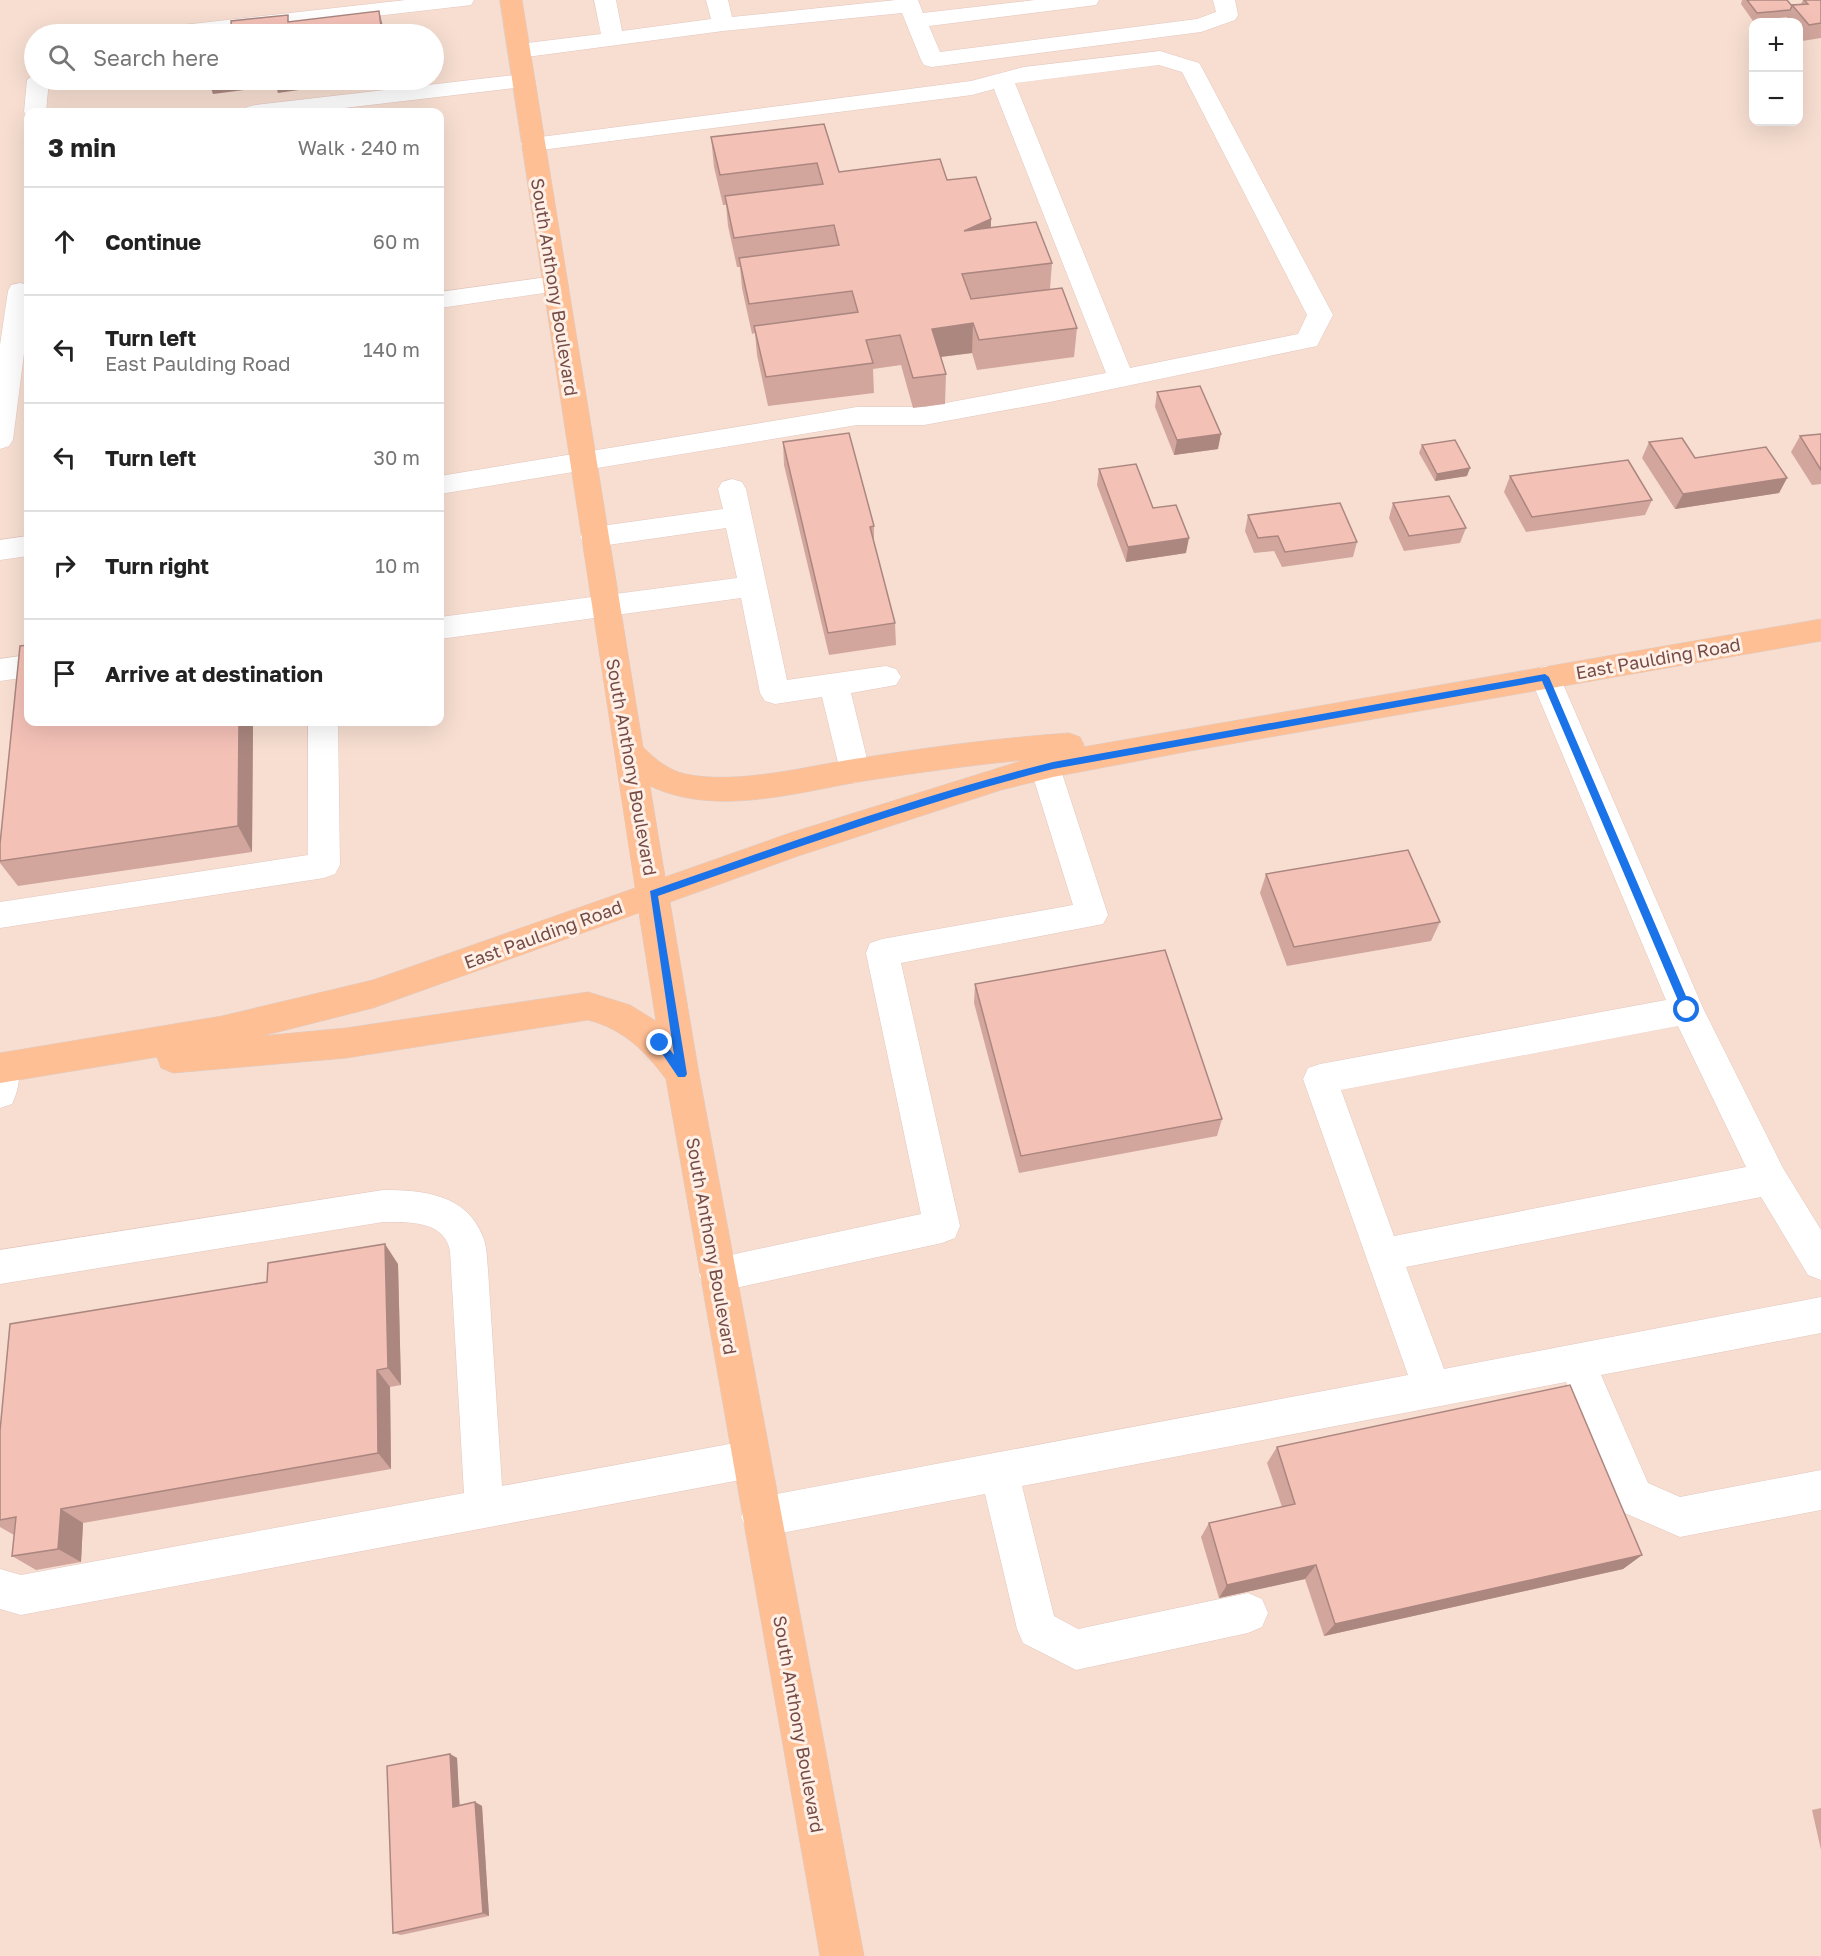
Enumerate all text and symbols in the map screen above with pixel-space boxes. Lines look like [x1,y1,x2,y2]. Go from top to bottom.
map controls [1749,18,1803,126]
button: + [1749,18,1803,72]
search box [24,24,444,90]
icon: search [45,41,78,74]
text: Search here [93,44,219,71]
button: − [1749,72,1803,126]
text: 3 min [48,132,116,163]
text: Walk · 240 m [298,135,420,159]
street label: South Anthony Boulevard [527,176,583,398]
icon: ahead [48,225,81,258]
text: Continue [105,228,201,255]
text: 60 m [373,229,420,253]
text: Turn left [105,324,196,351]
icon: left [48,333,81,366]
text: 140 m [363,337,420,361]
text: East Paulding Road [105,351,291,375]
icon: left [48,441,81,474]
text: Turn left [105,444,196,471]
text: 30 m [373,445,420,469]
icon: right [48,549,81,582]
text: Turn right [105,552,209,579]
text: 10 m [375,553,420,577]
street label: East Paulding Road [1574,633,1742,683]
icon: arrive [48,657,81,690]
street label: South Anthony Boulevard [602,657,662,877]
text: Arrive at destination [105,660,323,687]
street label: East Paulding Road [461,895,625,973]
route start [1673,996,1699,1022]
route end [646,1029,672,1055]
street label: South Anthony Boulevard [682,1136,742,1356]
street label: South Anthony Boulevard [769,1614,829,1834]

